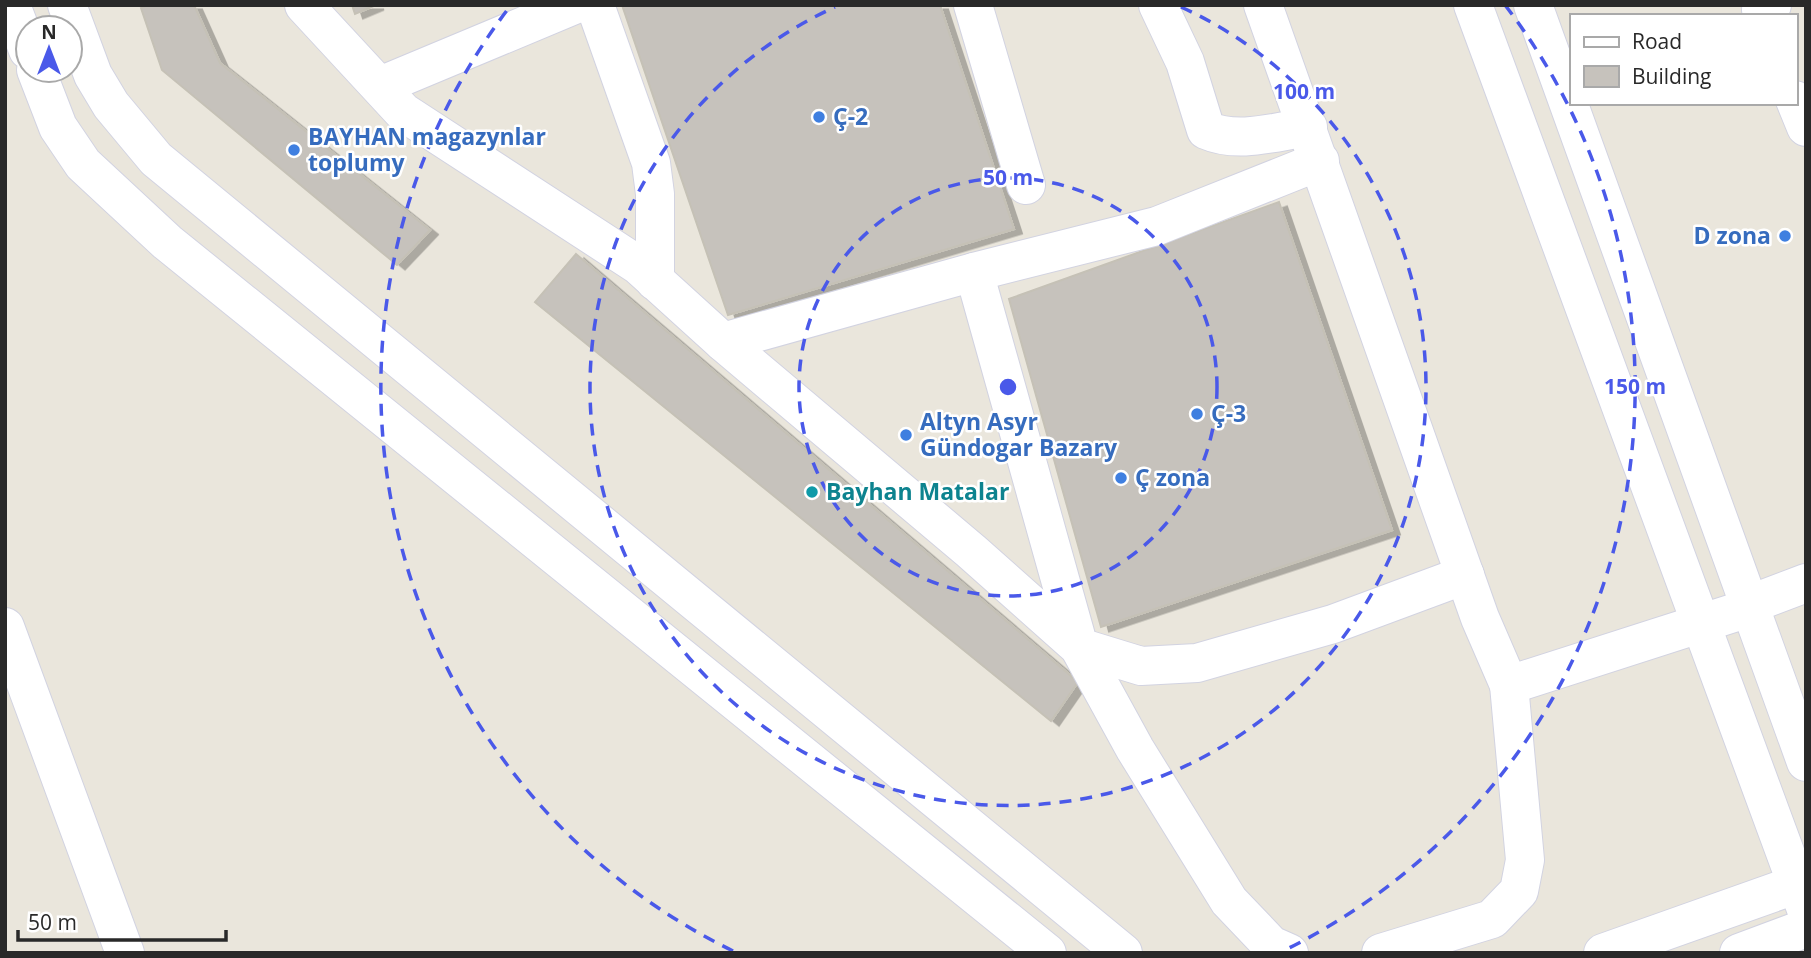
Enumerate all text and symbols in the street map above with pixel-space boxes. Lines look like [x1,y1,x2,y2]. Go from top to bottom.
north arrow [14,14,84,84]
legend [1570,14,1797,105]
text: N [41,19,57,45]
text: Road [1632,27,1682,55]
text: Building [1632,62,1711,90]
text: 100 m [1273,77,1335,105]
place label: Ç-2 [833,100,868,132]
marker: Ç-2 [811,109,827,125]
place label: BAYHAN magazynlar toplumy [308,120,546,178]
marker: BAYHAN magazynlar toplumy [286,142,302,158]
text: 50 m [983,163,1033,191]
place label: D zona [1694,219,1771,251]
marker: D zona [1777,228,1793,244]
text: 150 m [1604,372,1666,400]
centre of rings [996,375,1020,399]
place label: Ç-3 [1211,397,1246,429]
place label: Altyn Asyr Gündogar Bazary [920,405,1118,463]
marker: Ç-3 [1189,406,1205,422]
marker: Altyn Asyr Gündogar Bazary [898,427,914,443]
place label: Ç zona [1135,461,1210,493]
marker: Ç zona [1113,470,1129,486]
place label: Bayhan Matalar [826,475,1009,507]
marker: Bayhan Matalar [804,484,820,500]
scale bar [18,898,226,942]
text: 50 m [28,908,77,936]

